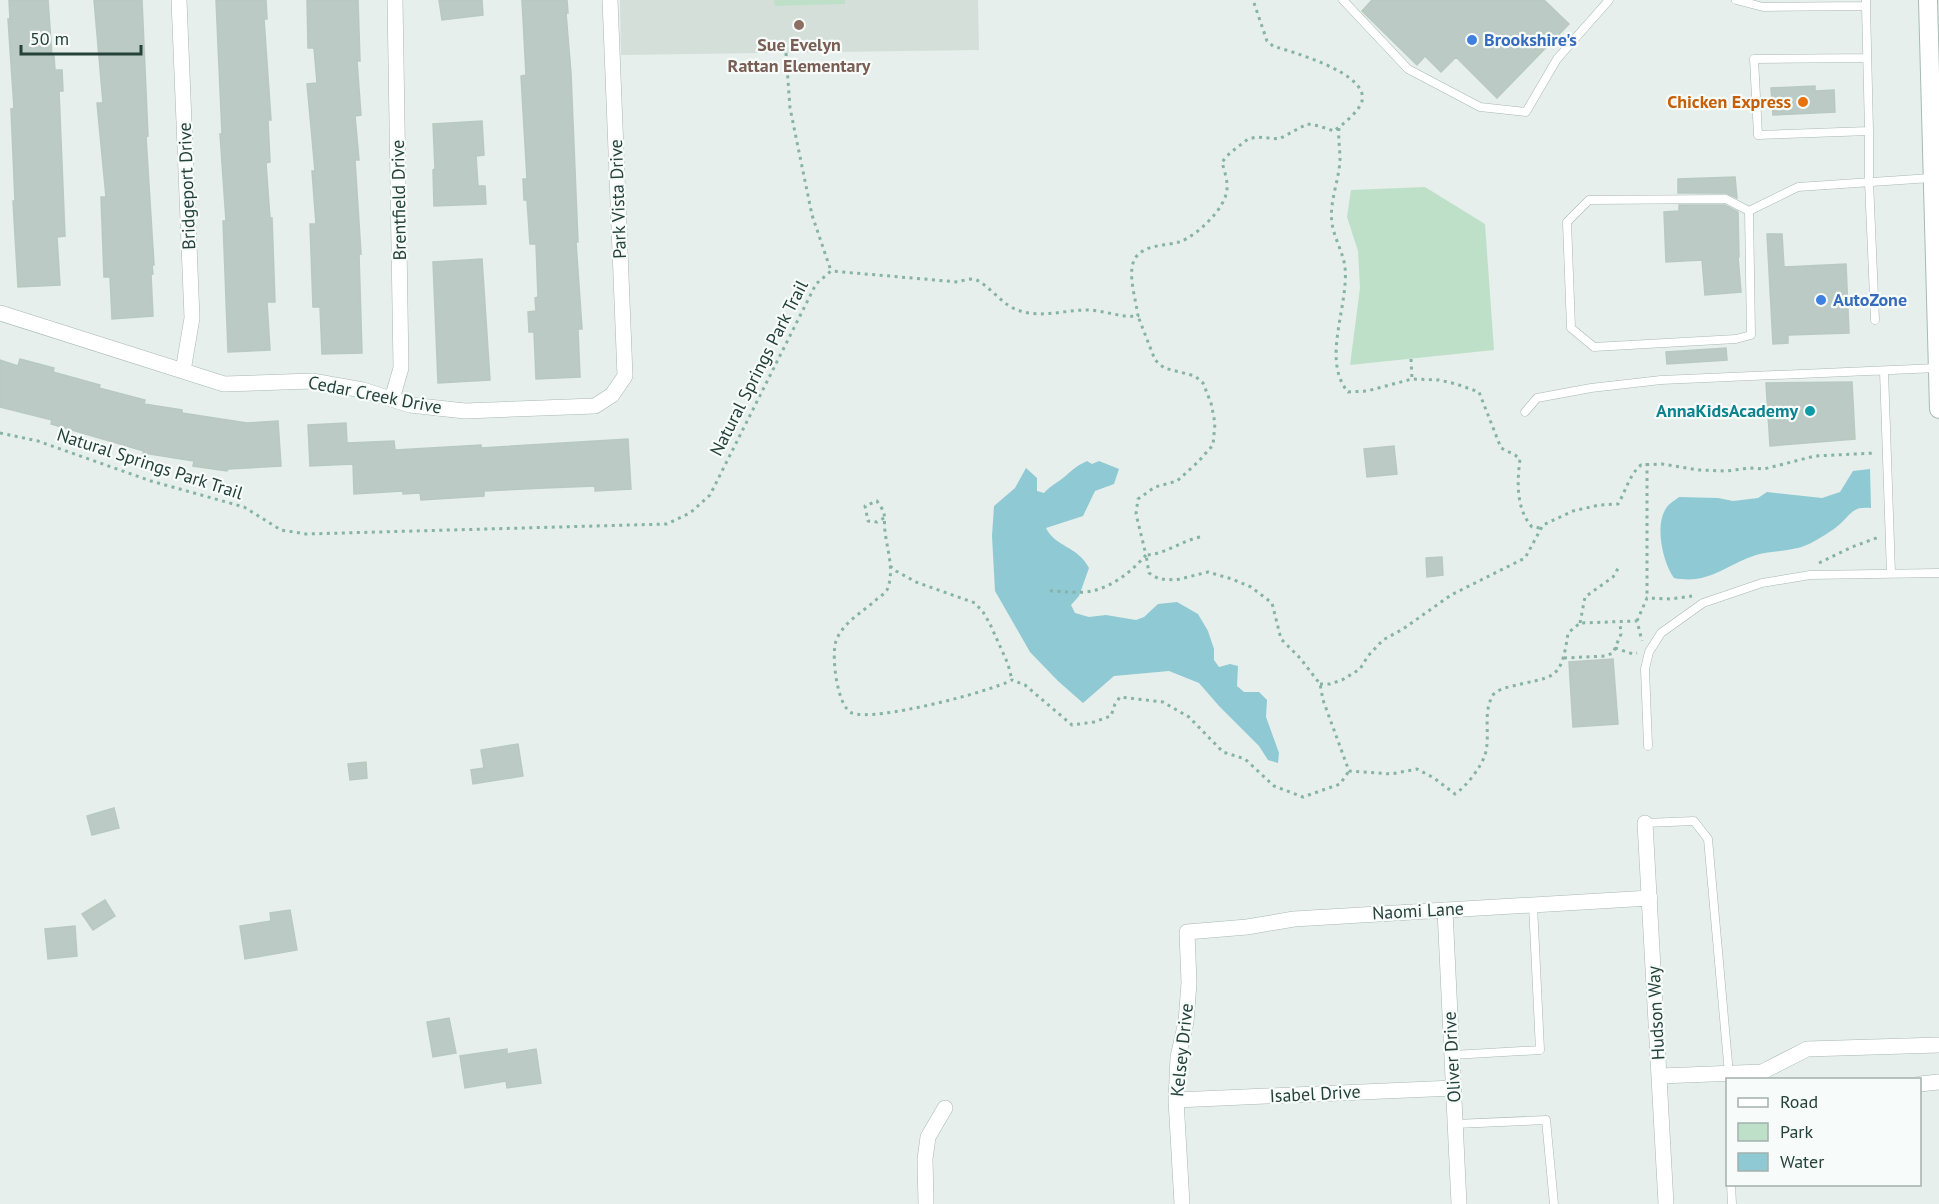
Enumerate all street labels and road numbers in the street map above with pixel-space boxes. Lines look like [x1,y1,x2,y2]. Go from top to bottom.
street label: Bridgeport Drive [173,122,200,250]
street label: Brentfield Drive [386,139,411,261]
street label: Park Vista Drive [604,139,631,259]
street label: Natural Springs Park Trail [704,275,813,459]
street label: Cedar Creek Drive [306,370,444,419]
street label: Natural Springs Park Trail [54,423,247,505]
street label: Naomi Lane [1372,897,1464,924]
street label: Hudson Way [1642,965,1669,1061]
street label: Kelsey Drive [1165,1002,1198,1098]
street label: Oliver Drive [1438,1011,1465,1103]
street label: Isabel Drive [1269,1080,1361,1107]

